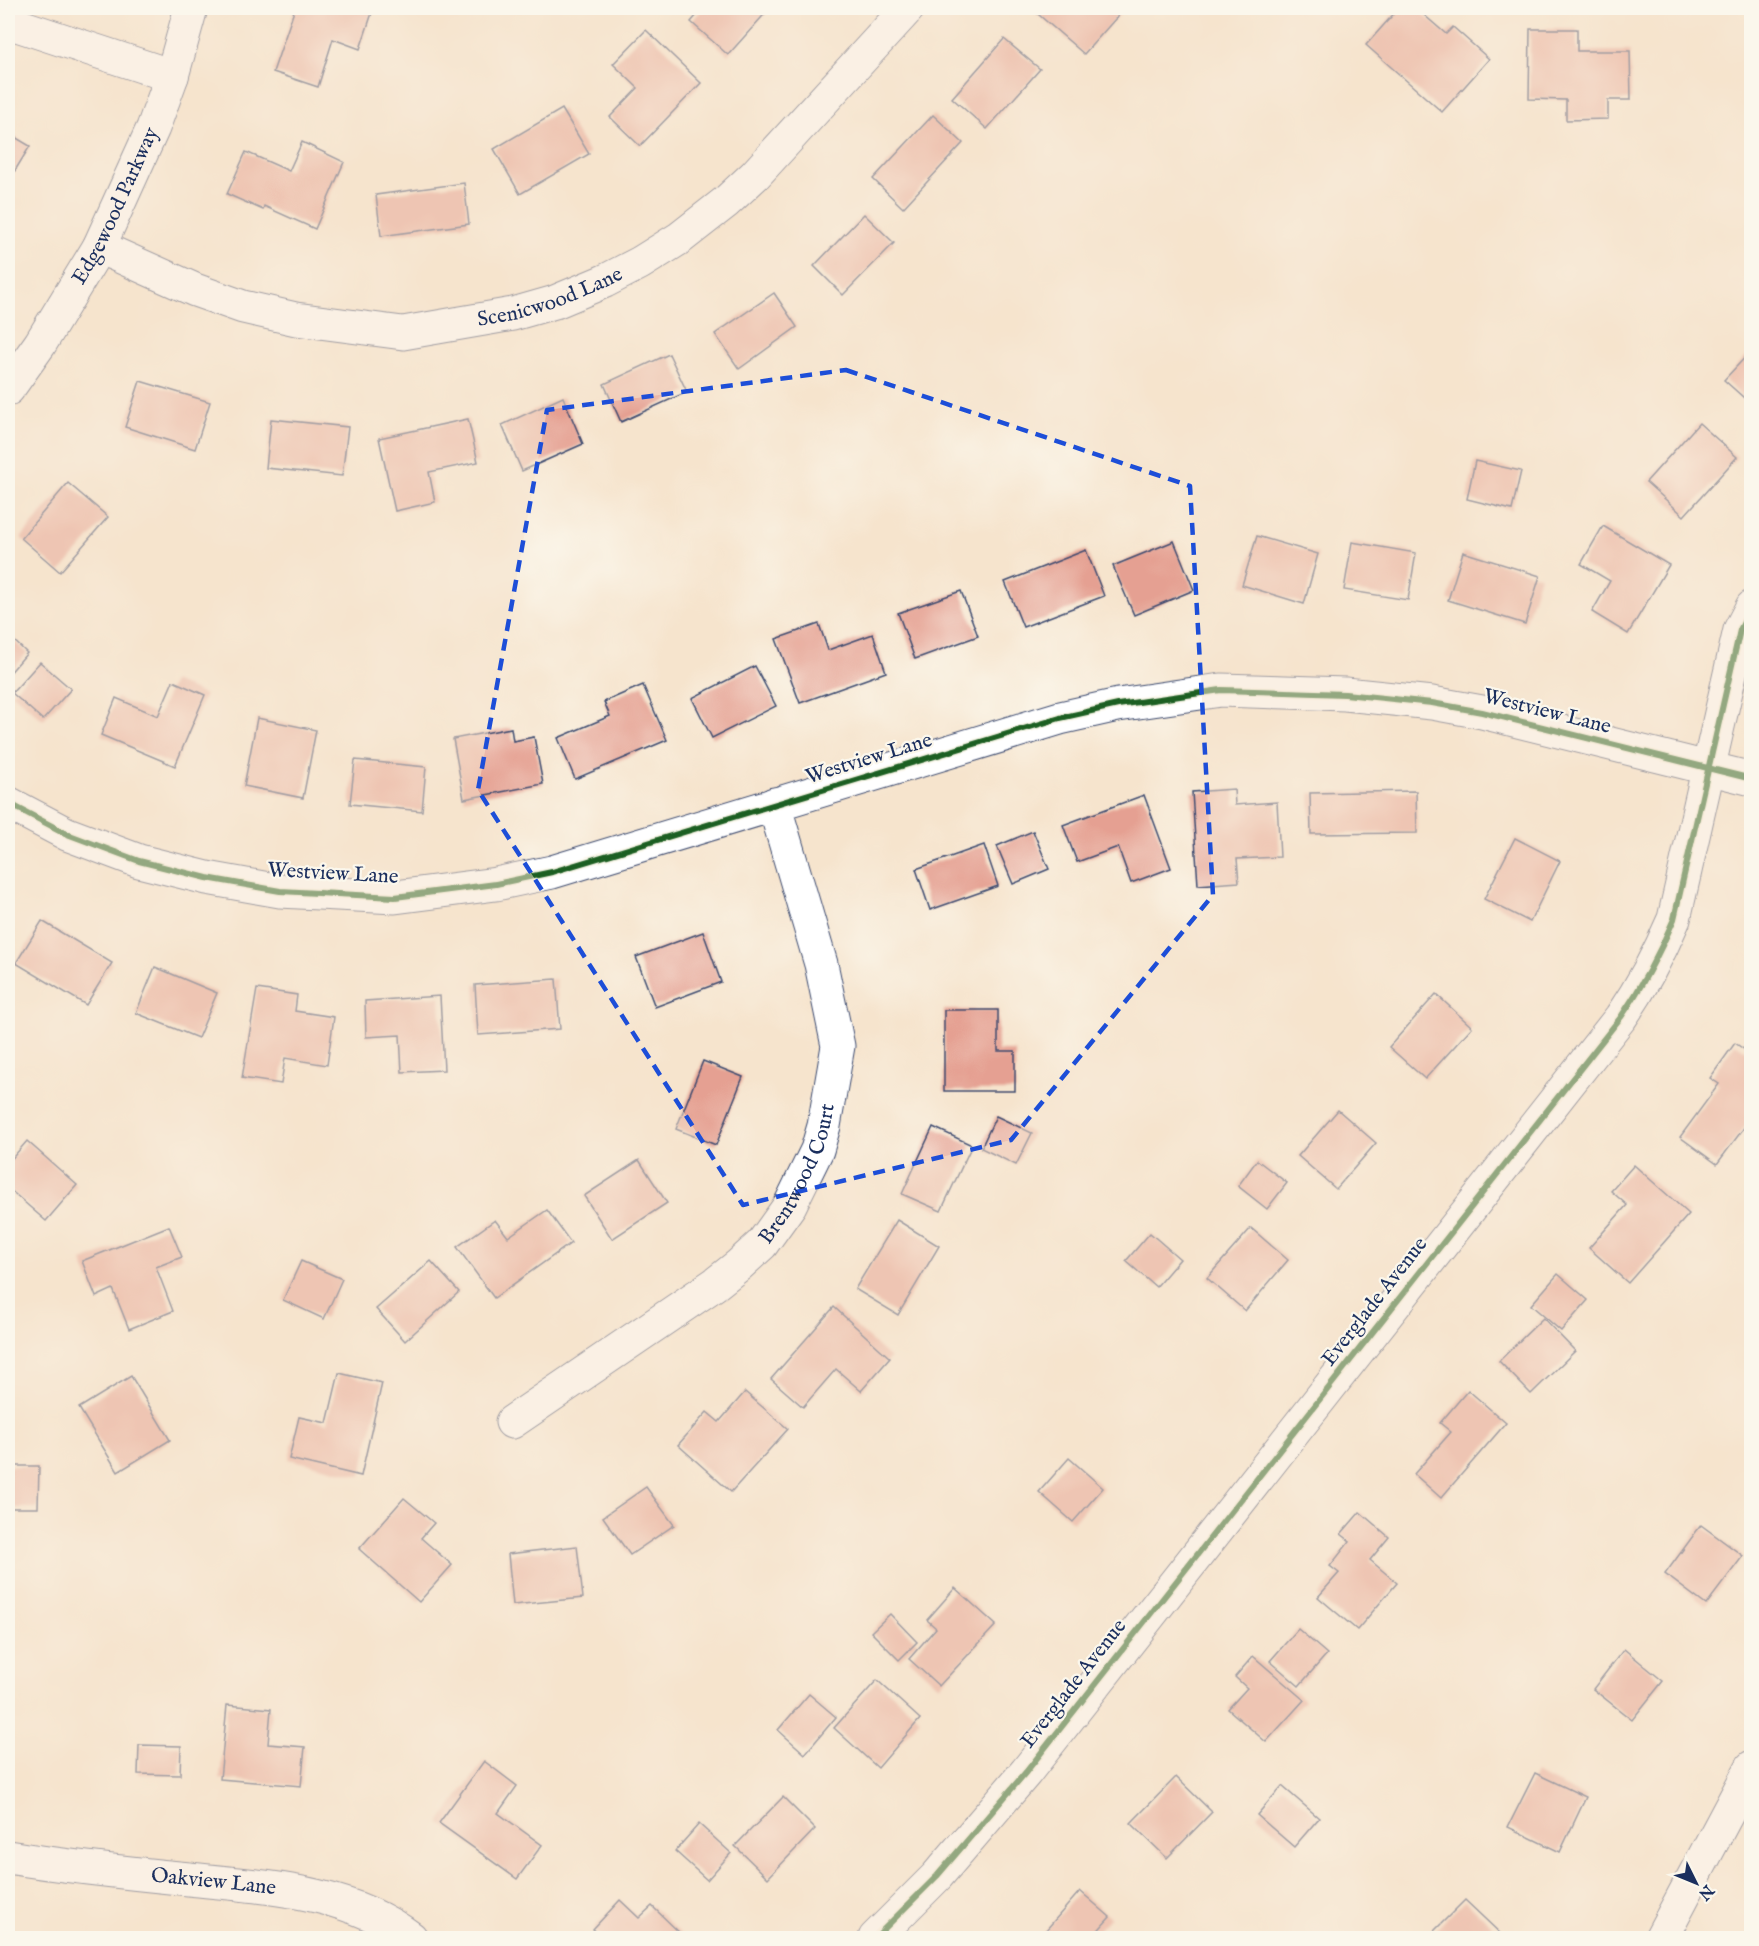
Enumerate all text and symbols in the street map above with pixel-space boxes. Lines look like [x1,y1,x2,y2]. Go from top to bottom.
street label: Edgewood Parkway [66,122,165,290]
street label: Scenicwood Lane [475,261,628,333]
street label: Westview Lane [1480,683,1614,741]
street label: Westview Lane [802,727,936,791]
street label: Westview Lane [267,857,399,891]
street label: Brentwood Court [753,1102,841,1250]
street label: Everglade Avenue [1316,1232,1434,1372]
street label: Everglade Avenue [1015,1614,1133,1754]
north arrow [1666,1853,1726,1913]
street label: Oakview Lane [150,1862,278,1902]
text: N [1693,1879,1718,1904]

